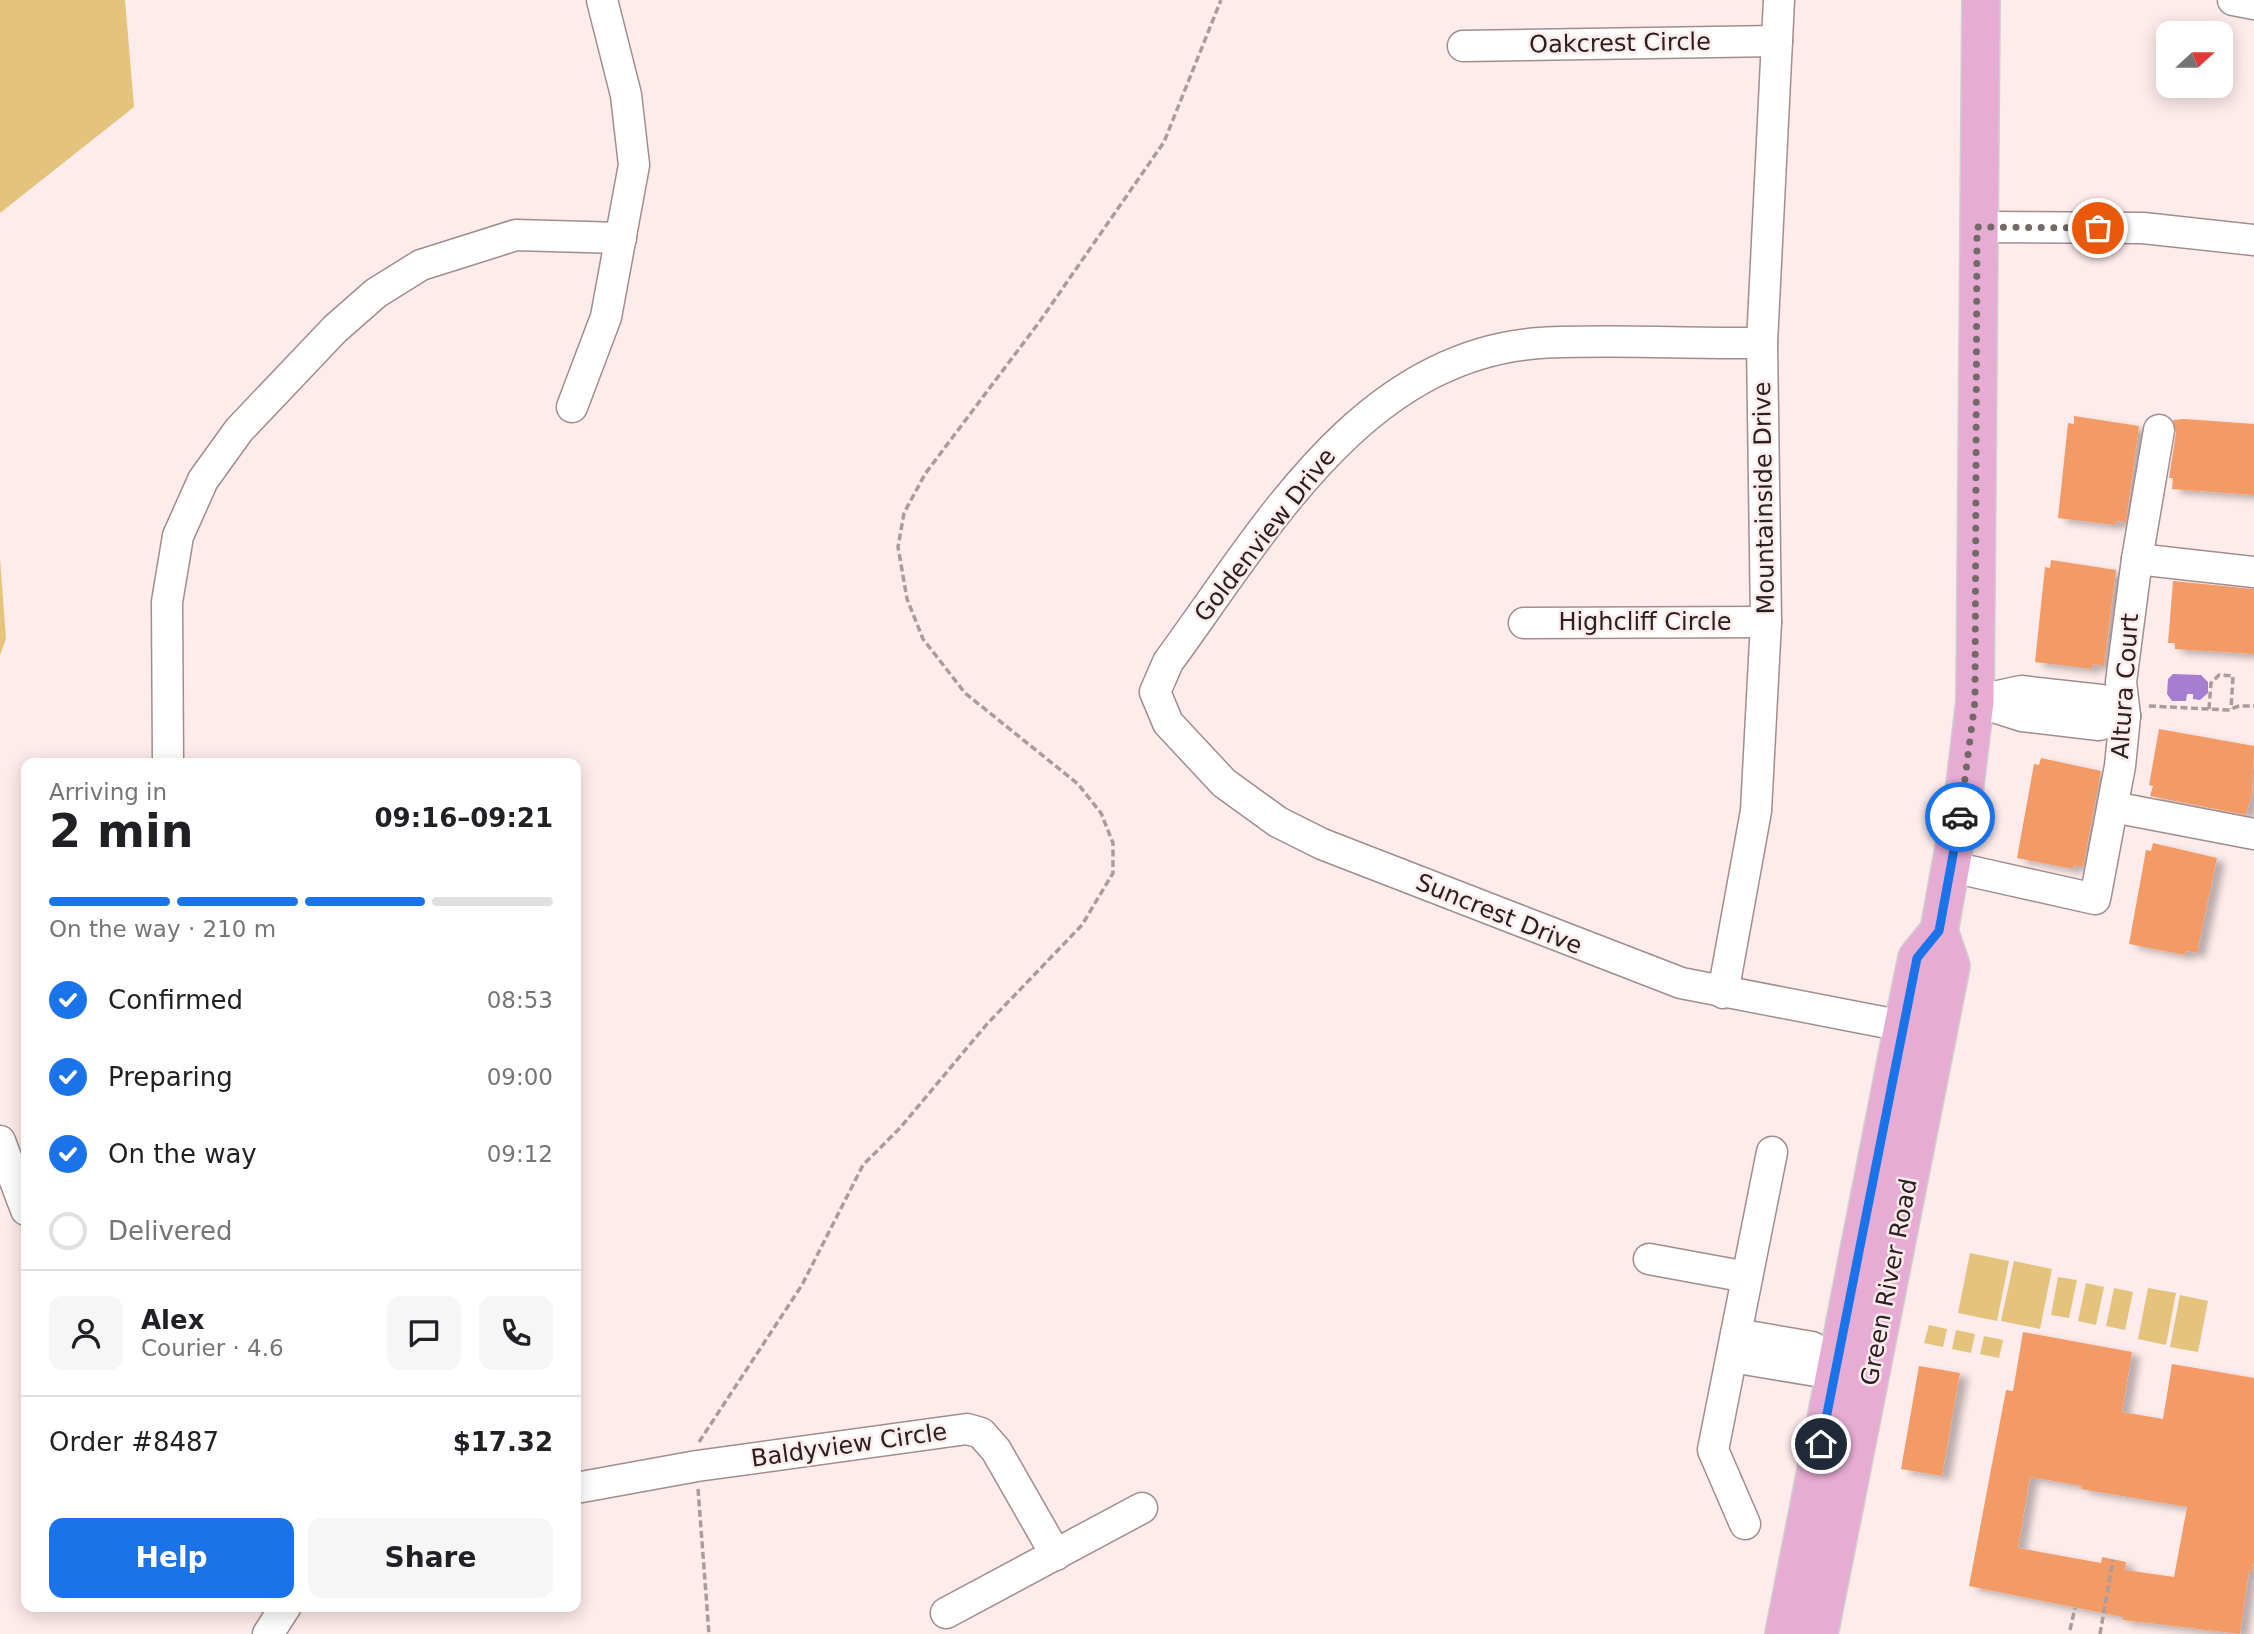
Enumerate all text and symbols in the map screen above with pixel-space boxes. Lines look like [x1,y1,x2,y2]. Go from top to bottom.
north arrow [2156,21,2233,98]
map controls [2156,21,2233,98]
street label: Oakcrest Circle [1529,27,1711,59]
pin [2068,198,2128,258]
icon: bag [2079,209,2117,247]
street label: Mountainside Drive [1748,381,1780,615]
street label: Goldenview Drive [1189,443,1341,627]
street label: Highcliff Circle [1558,608,1732,636]
street label: Altura Court [2106,612,2144,760]
text: Arriving in [49,779,167,805]
courier [1925,782,1995,852]
icon: car [1941,798,1979,836]
text: 09:16–09:21 [374,803,553,833]
text: 2 min [49,804,193,858]
street label: Suncrest Drive [1412,868,1586,960]
text: On the way · 210 m [49,916,276,942]
icon: check [49,981,87,1019]
text: Confirmed [108,985,243,1015]
text: 08:53 [487,987,553,1013]
icon: check [49,1058,87,1096]
text: Preparing [108,1062,233,1092]
text: 09:00 [487,1064,553,1090]
icon: check [49,1135,87,1173]
text: On the way [108,1139,257,1169]
text: 09:12 [487,1141,553,1167]
street label: Green River Road [1855,1176,1923,1388]
text: Delivered [108,1216,232,1246]
button: person [49,1296,123,1370]
button: chat [387,1296,461,1370]
button: phone [479,1296,553,1370]
text: Alex [141,1305,204,1335]
text: Courier · 4.6 [141,1335,284,1361]
pin [1791,1414,1851,1474]
street label: Baldyview Circle [749,1417,949,1473]
icon: home [1802,1425,1840,1463]
text: Order #8487 [49,1427,219,1457]
text: $17.32 [453,1427,553,1457]
button: Help [49,1518,294,1598]
button: Share [308,1518,553,1598]

